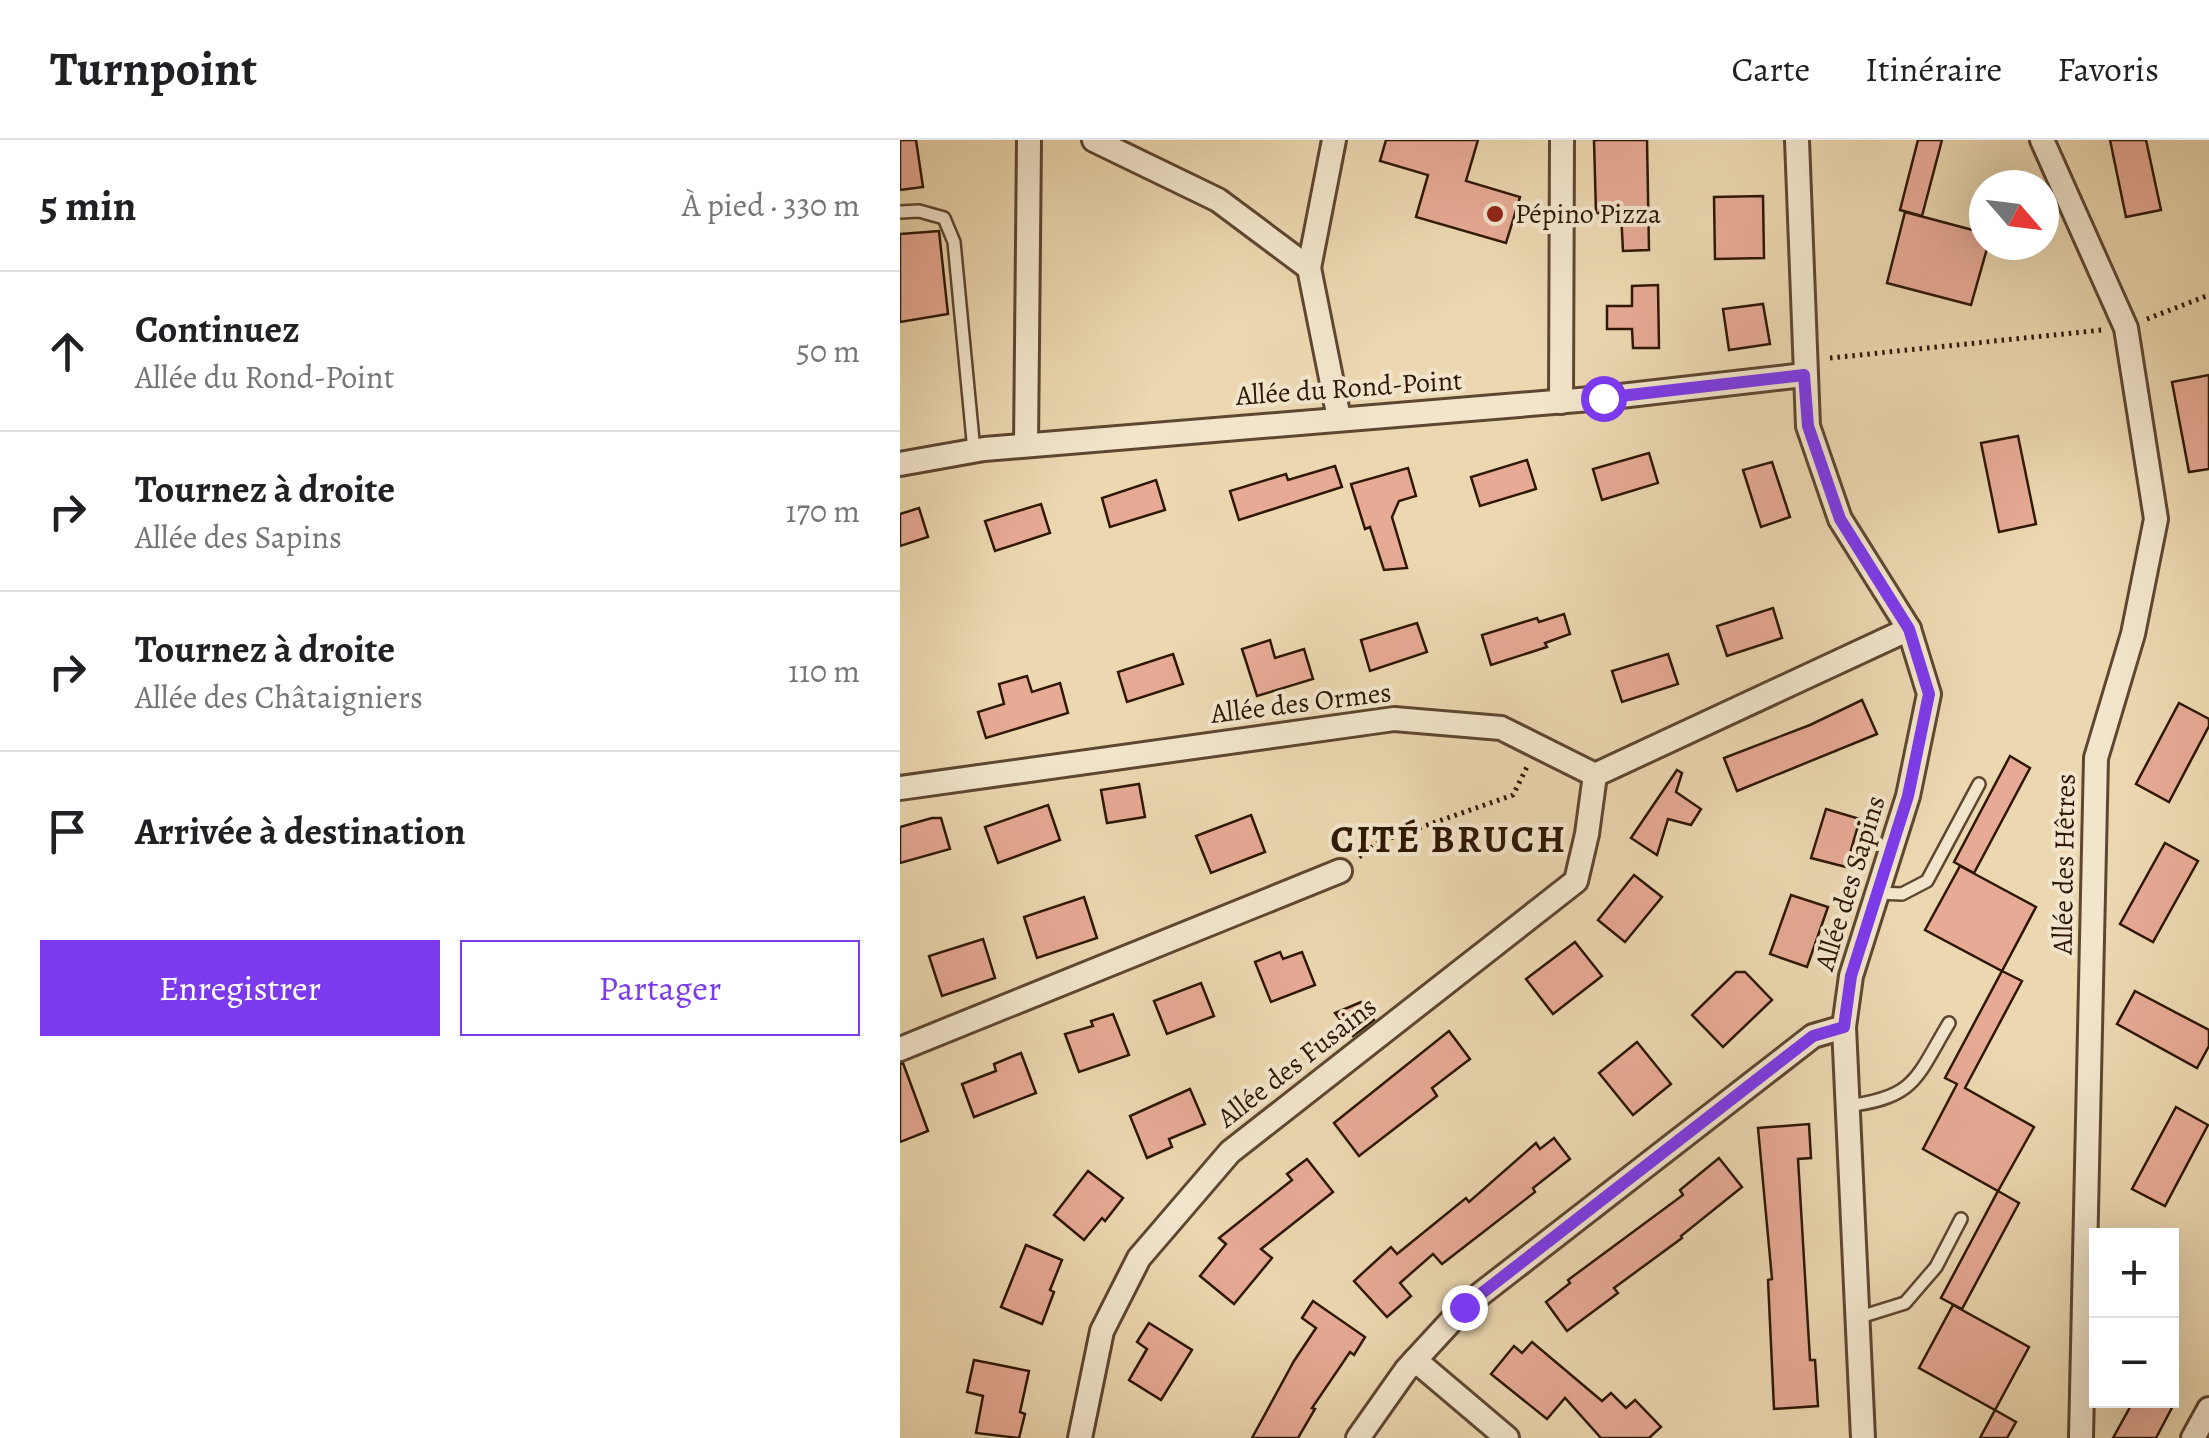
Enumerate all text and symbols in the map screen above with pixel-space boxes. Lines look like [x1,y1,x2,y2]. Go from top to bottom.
text: Turnpoint [50,36,257,102]
text: Carte [1731,45,1810,93]
text: Itinéraire [1865,45,2002,93]
text: Favoris [2057,45,2159,93]
north arrow [1969,170,2059,260]
text: 5 min [40,177,136,234]
text: À pied · 330 m [682,183,860,227]
place label: Pépino Pizza [1515,195,1661,233]
marker: Pépino Pizza [1484,203,1506,225]
text: Continuez [135,303,300,355]
icon: ahead [40,324,95,379]
text: 50 m [796,329,860,373]
text: Allée du Rond-Point [135,355,394,399]
street label: Allée du Rond-Point [1234,361,1463,415]
route start [1581,376,1627,422]
text: Tournez à droite [135,463,395,515]
icon: right [40,484,95,539]
text: 170 m [786,489,860,533]
text: Allée des Sapins [135,515,342,559]
text: Tournez à droite [135,623,395,675]
icon: right [40,644,95,699]
text: 110 m [788,649,860,693]
street label: Allée des Ormes [1208,673,1393,733]
text: Allée des Châtaigniers [135,675,423,719]
street label: Allée des Hêtres [2043,773,2085,956]
street label: Allée des Sapins [1805,791,1895,976]
icon: arrive [40,804,95,859]
text: Arrivée à destination [135,805,466,857]
district label: CITÉ BRUCH [1330,813,1568,865]
button: Enregistrer [40,940,440,1036]
button: Partager [460,940,860,1036]
street label: Allée des Fusains [1209,988,1385,1137]
map controls [2089,1228,2179,1408]
button: + [2089,1228,2179,1318]
route end [1442,1285,1488,1331]
button: − [2089,1318,2179,1408]

